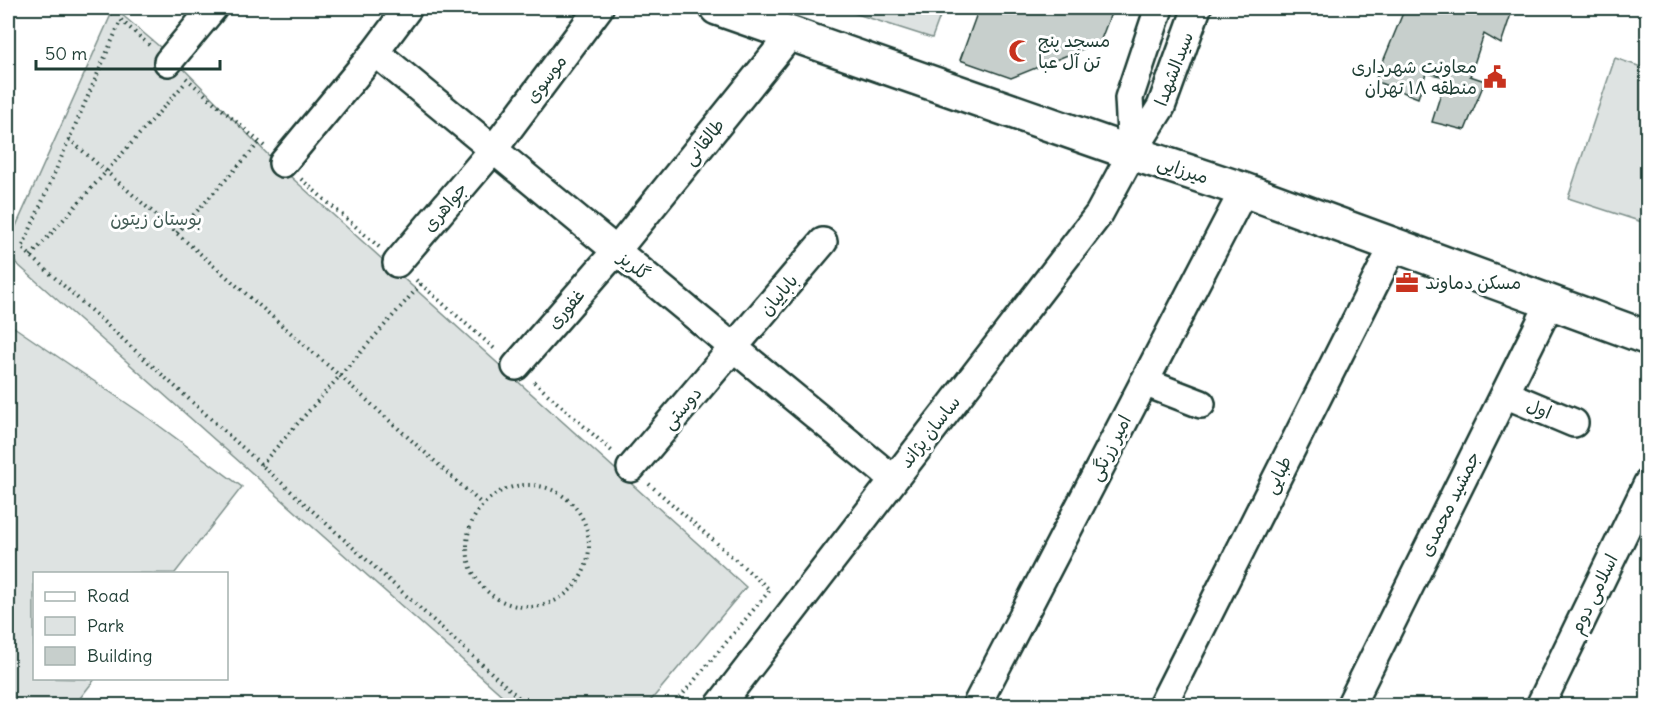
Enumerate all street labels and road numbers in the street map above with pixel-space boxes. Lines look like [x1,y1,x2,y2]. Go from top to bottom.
street label: سیدالشهدا [1149,29,1198,109]
street label: موسوی [520,50,571,108]
street label: طالقانی [678,114,729,170]
street label: میرزایی [1155,150,1212,189]
street label: جواهری [417,177,473,237]
street label: گلریز [612,245,655,285]
street label: باباییان [754,269,803,320]
street label: غفوری [542,284,589,334]
street label: دوستی [657,382,706,434]
street label: ساسان پژاند [894,391,966,473]
street label: اول [1523,393,1555,424]
street label: امیر زرنگی [1083,411,1136,485]
street label: جمشید محمدی [1414,447,1485,560]
street label: طبایی [1258,452,1297,498]
street label: اسلامی دوم [1564,550,1625,639]

